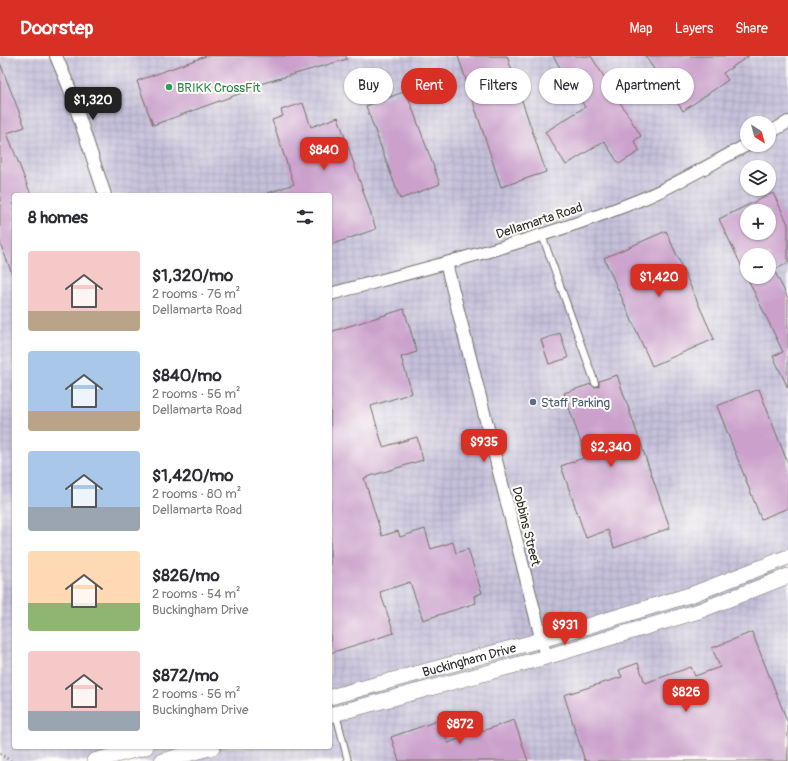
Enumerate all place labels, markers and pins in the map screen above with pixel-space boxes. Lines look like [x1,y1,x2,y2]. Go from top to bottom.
place label: BRIKK CrossFit [177,80,261,96]
marker: BRIKK CrossFit [164,82,174,92]
pin: $1,320 [60,87,126,121]
pin: $840 [300,137,348,171]
pin: $1,420 [626,264,692,298]
place label: Staff Parking [541,395,610,411]
marker: Staff Parking [528,397,538,407]
pin: $935 [460,429,508,463]
pin: $2,340 [578,434,644,468]
pin: $931 [541,612,589,646]
pin: $826 [662,679,710,713]
pin: $872 [436,711,484,745]

